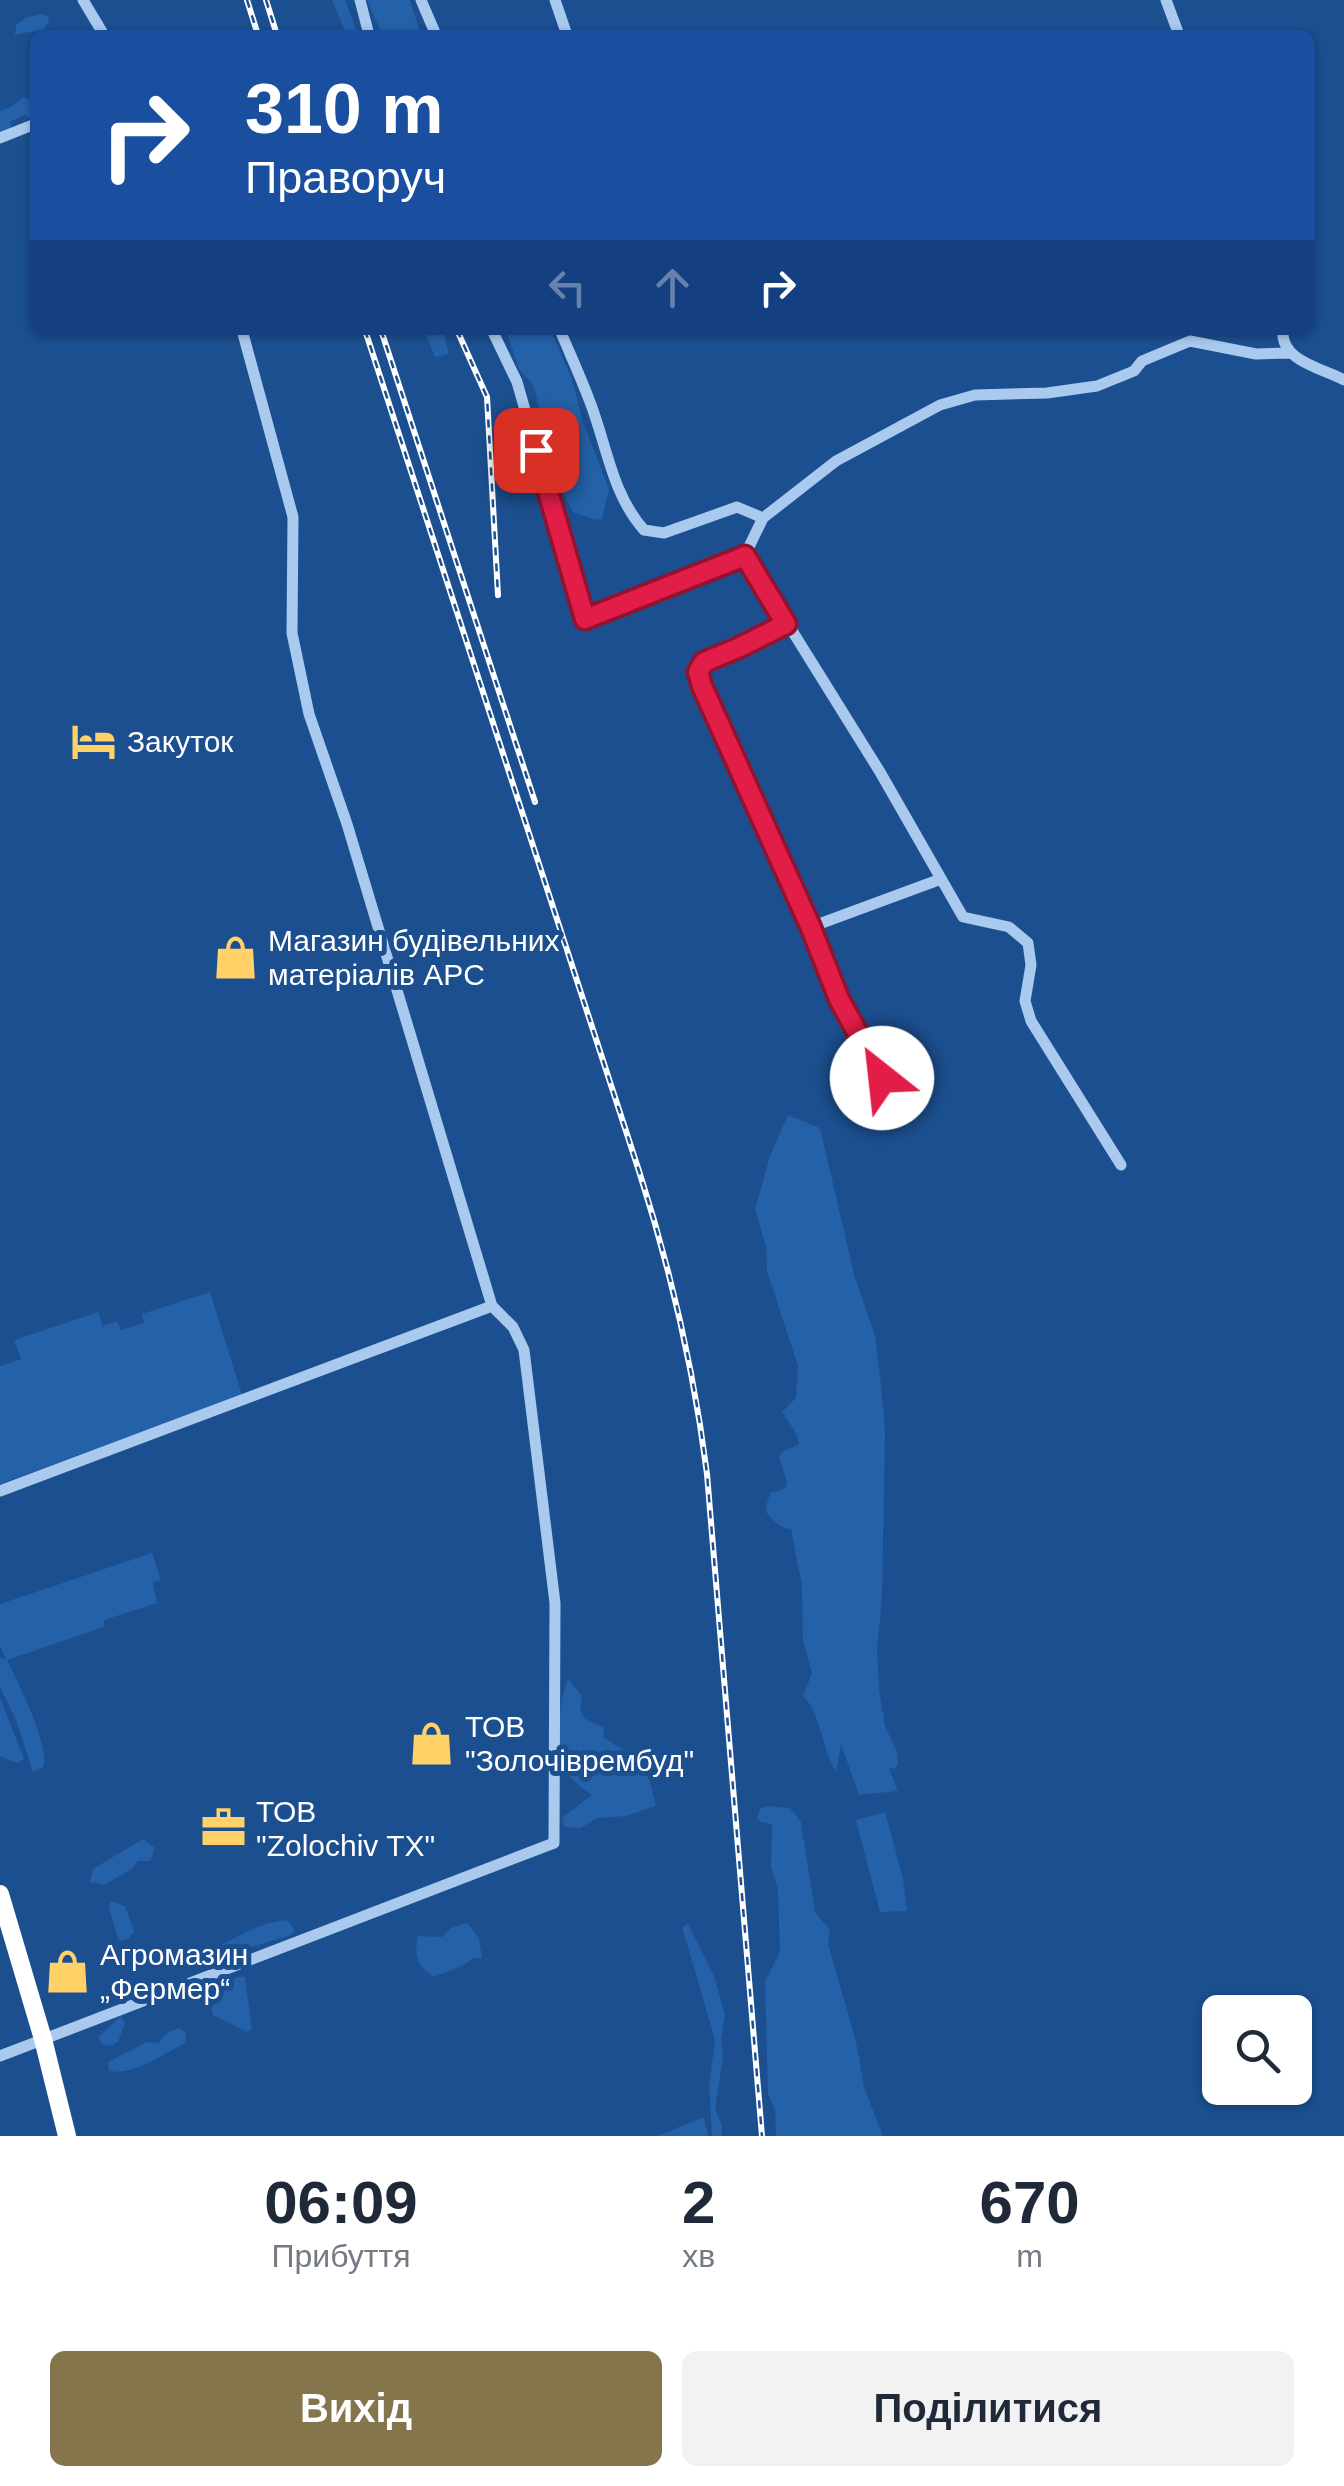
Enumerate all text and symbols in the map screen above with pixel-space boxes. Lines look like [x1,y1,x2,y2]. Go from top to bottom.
icon: right [80,70,210,200]
text: 310 m [245,70,443,148]
text: Праворуч [245,152,446,203]
icon: left [540,260,595,315]
icon: ahead [645,260,700,315]
icon: right [750,260,805,315]
pin [494,408,579,493]
icon: arrive [509,423,564,478]
hotel icon: Закуток [70,717,118,765]
place label: Закуток [127,725,234,758]
place label: Магазин будівельних матеріалів APC [268,924,560,991]
shop icon: Магазин будівельних матеріалів APC [211,933,259,981]
position arrow [830,1026,934,1130]
place label: ТОВ "Золочіврембуд" [465,1710,694,1777]
shop icon: ТОВ "Золочіврембуд" [408,1719,456,1767]
place label: ТОВ "Zolochiv TX" [256,1795,435,1862]
office icon: ТОВ "Zolochiv TX" [199,1804,247,1852]
place label: Агромазин „Фермер“ [100,1938,248,2005]
shop icon: Агромазин „Фермер“ [43,1947,91,1995]
map controls [1202,1995,1312,2105]
button: search [1202,1995,1312,2105]
text: 06:09 [264,2169,418,2236]
text: 2 [682,2169,715,2236]
text: 670 [980,2169,1080,2236]
text: Прибуття [272,2238,410,2274]
text: хв [682,2238,715,2274]
text: m [1016,2238,1043,2274]
button: Вихід [50,2351,662,2466]
button: Поділитися [682,2351,1294,2466]

